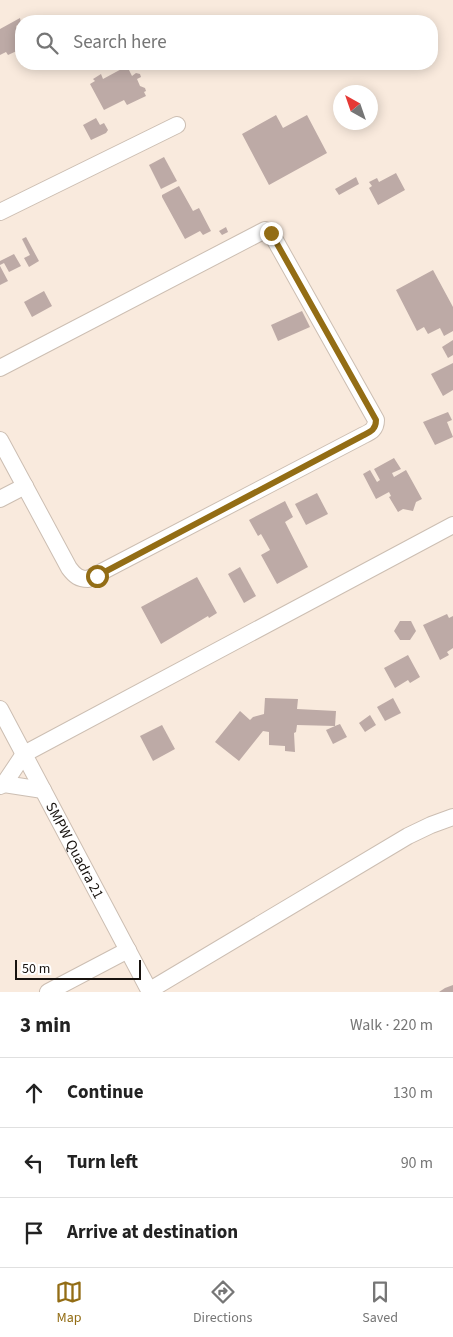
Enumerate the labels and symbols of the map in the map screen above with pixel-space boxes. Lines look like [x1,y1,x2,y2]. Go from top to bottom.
north arrow [333,85,378,130]
route end [260,222,283,245]
route start [86,565,109,588]
street label: SMPW Quadra 21 [40,799,109,903]
scale bar [15,957,141,980]

